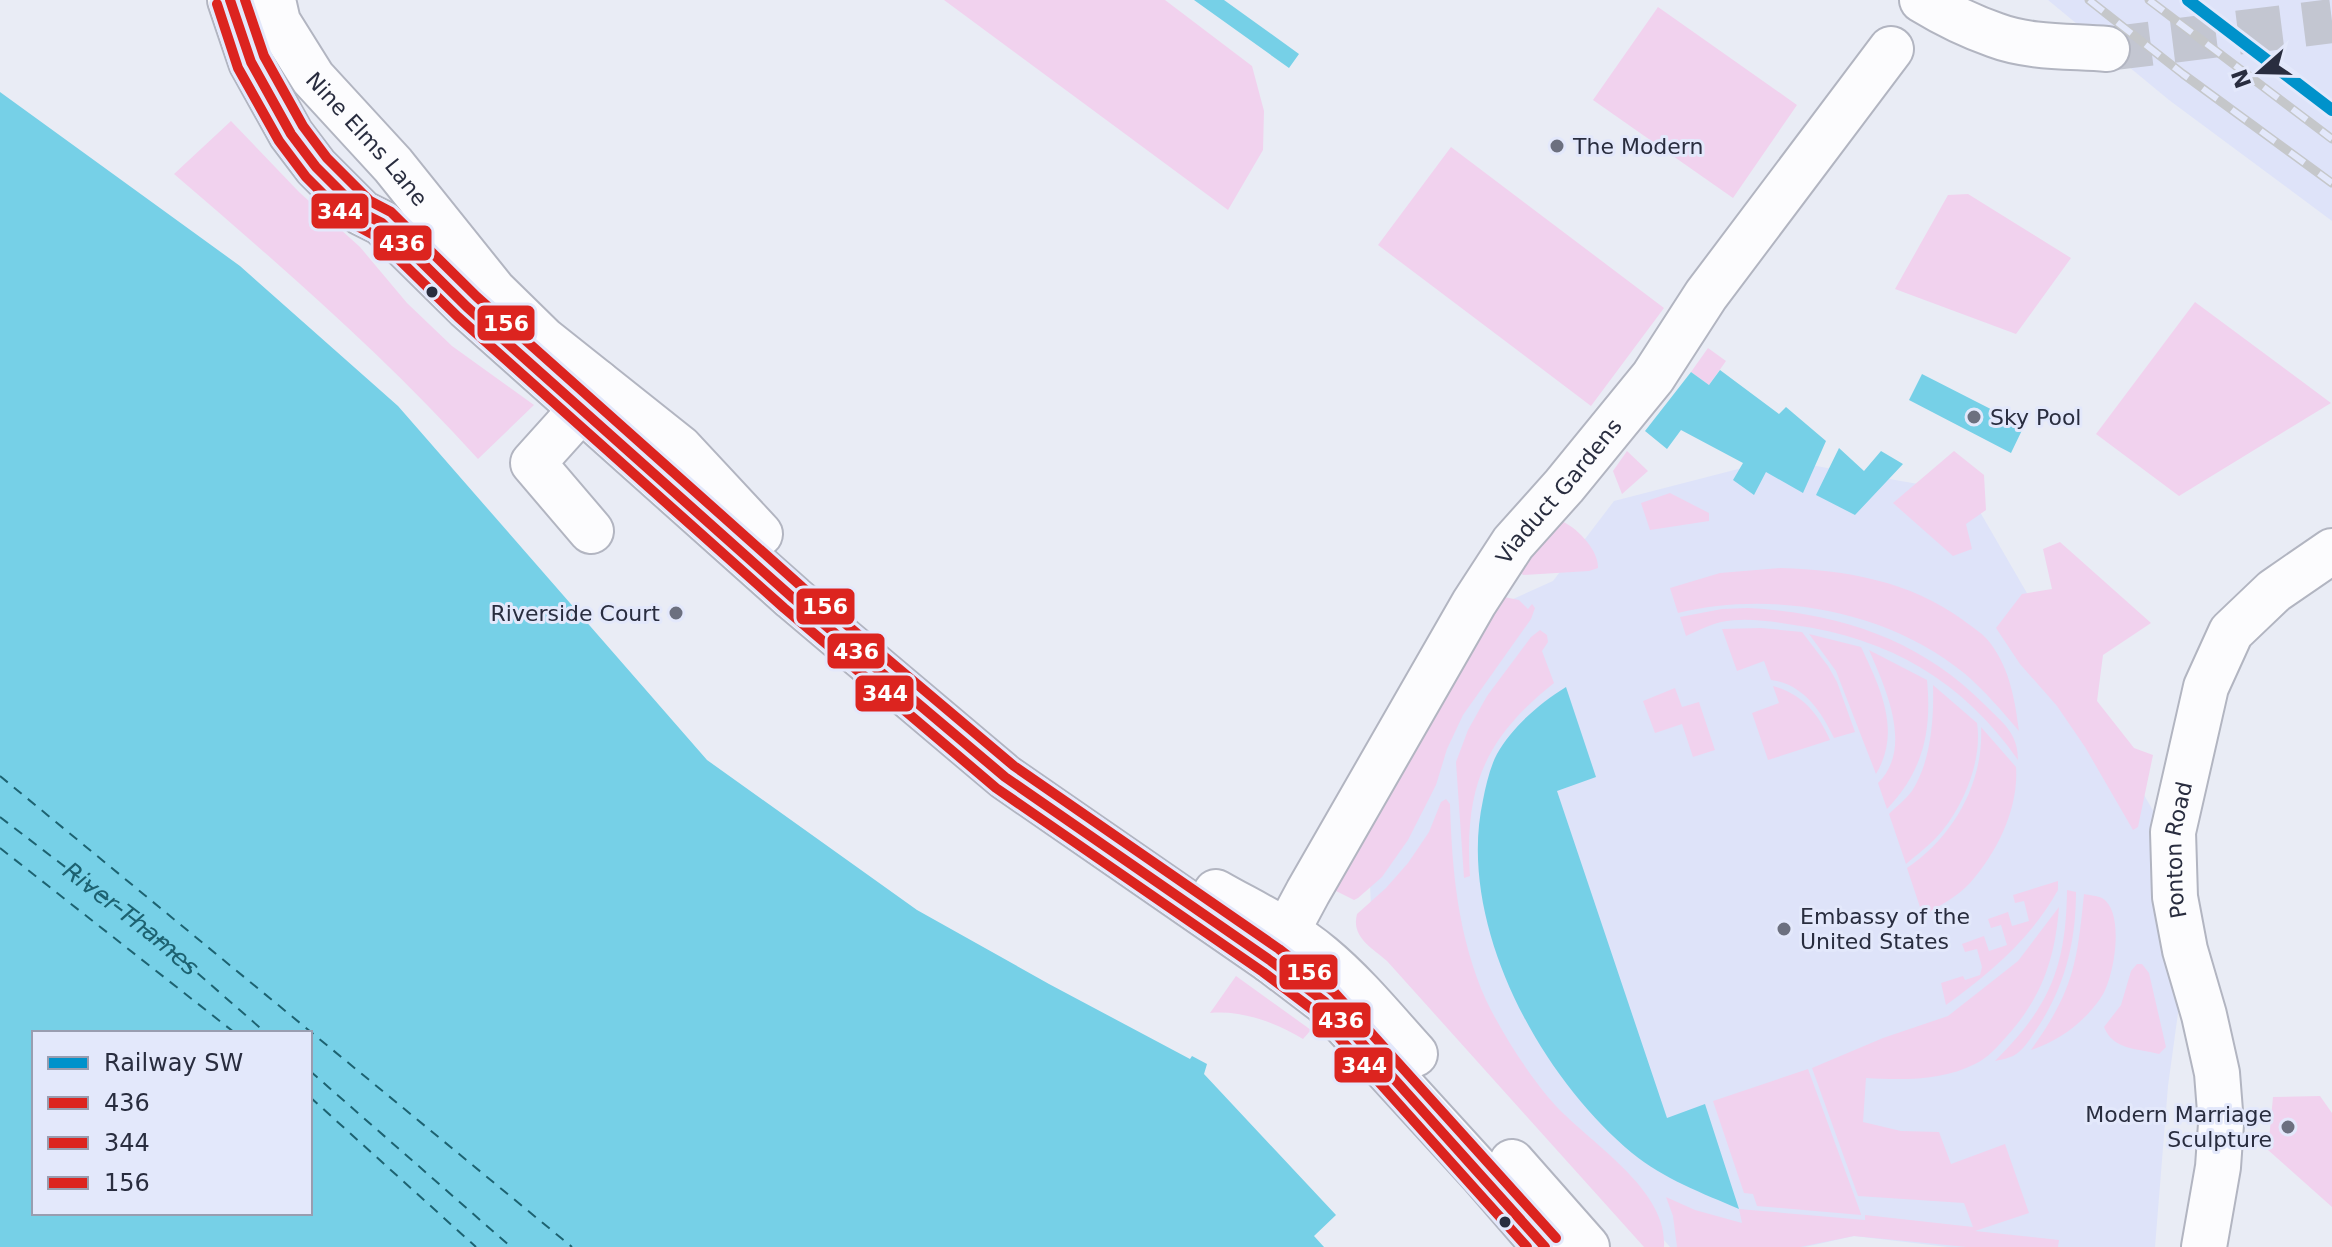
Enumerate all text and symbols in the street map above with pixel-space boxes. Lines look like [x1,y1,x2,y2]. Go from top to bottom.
north arrow [2220,32,2300,112]
text: N [2227,66,2257,92]
street label: Nine Elms Lane [301,67,433,211]
place label: The Modern [1572,134,1703,159]
marker: The Modern [1548,137,1566,155]
line badge: 344 [310,192,370,230]
text: 344 [317,199,363,224]
line badge: 436 [372,224,433,262]
text: 436 [379,231,425,256]
unlabelled marker [424,284,440,300]
line badge: 156 [476,304,536,342]
text: 156 [483,311,529,336]
place label: Sky Pool [1990,405,2081,430]
marker: Sky Pool [1965,408,1983,426]
street label: Viaduct Gardens [1490,414,1626,568]
line badge: 156 [795,587,856,626]
text: 156 [802,594,848,619]
place label: Riverside Court [490,601,660,626]
marker: Riverside Court [667,604,685,622]
line badge: 436 [826,632,886,670]
text: 436 [833,639,879,664]
line badge: 344 [854,674,915,713]
text: 344 [862,681,908,706]
street label: Ponton Road [2160,779,2197,921]
water label: River Thames [58,857,204,981]
place label: Embassy of the United States [1800,904,1970,954]
marker: Embassy of the United States [1775,920,1793,938]
line badge: 156 [1278,953,1339,991]
text: 156 [1286,960,1332,985]
line badge: 436 [1311,1001,1372,1039]
text: 436 [1318,1008,1364,1033]
legend [32,1031,312,1215]
line badge: 344 [1333,1046,1394,1084]
text: Railway SW [104,1049,243,1077]
text: 344 [1341,1053,1387,1078]
text: 436 [104,1089,150,1117]
place label: Modern Marriage Sculpture [2085,1102,2272,1152]
marker: Modern Marriage Sculpture [2279,1118,2297,1136]
text: 344 [104,1129,150,1157]
text: 156 [104,1169,150,1197]
unlabelled marker [1497,1214,1513,1230]

